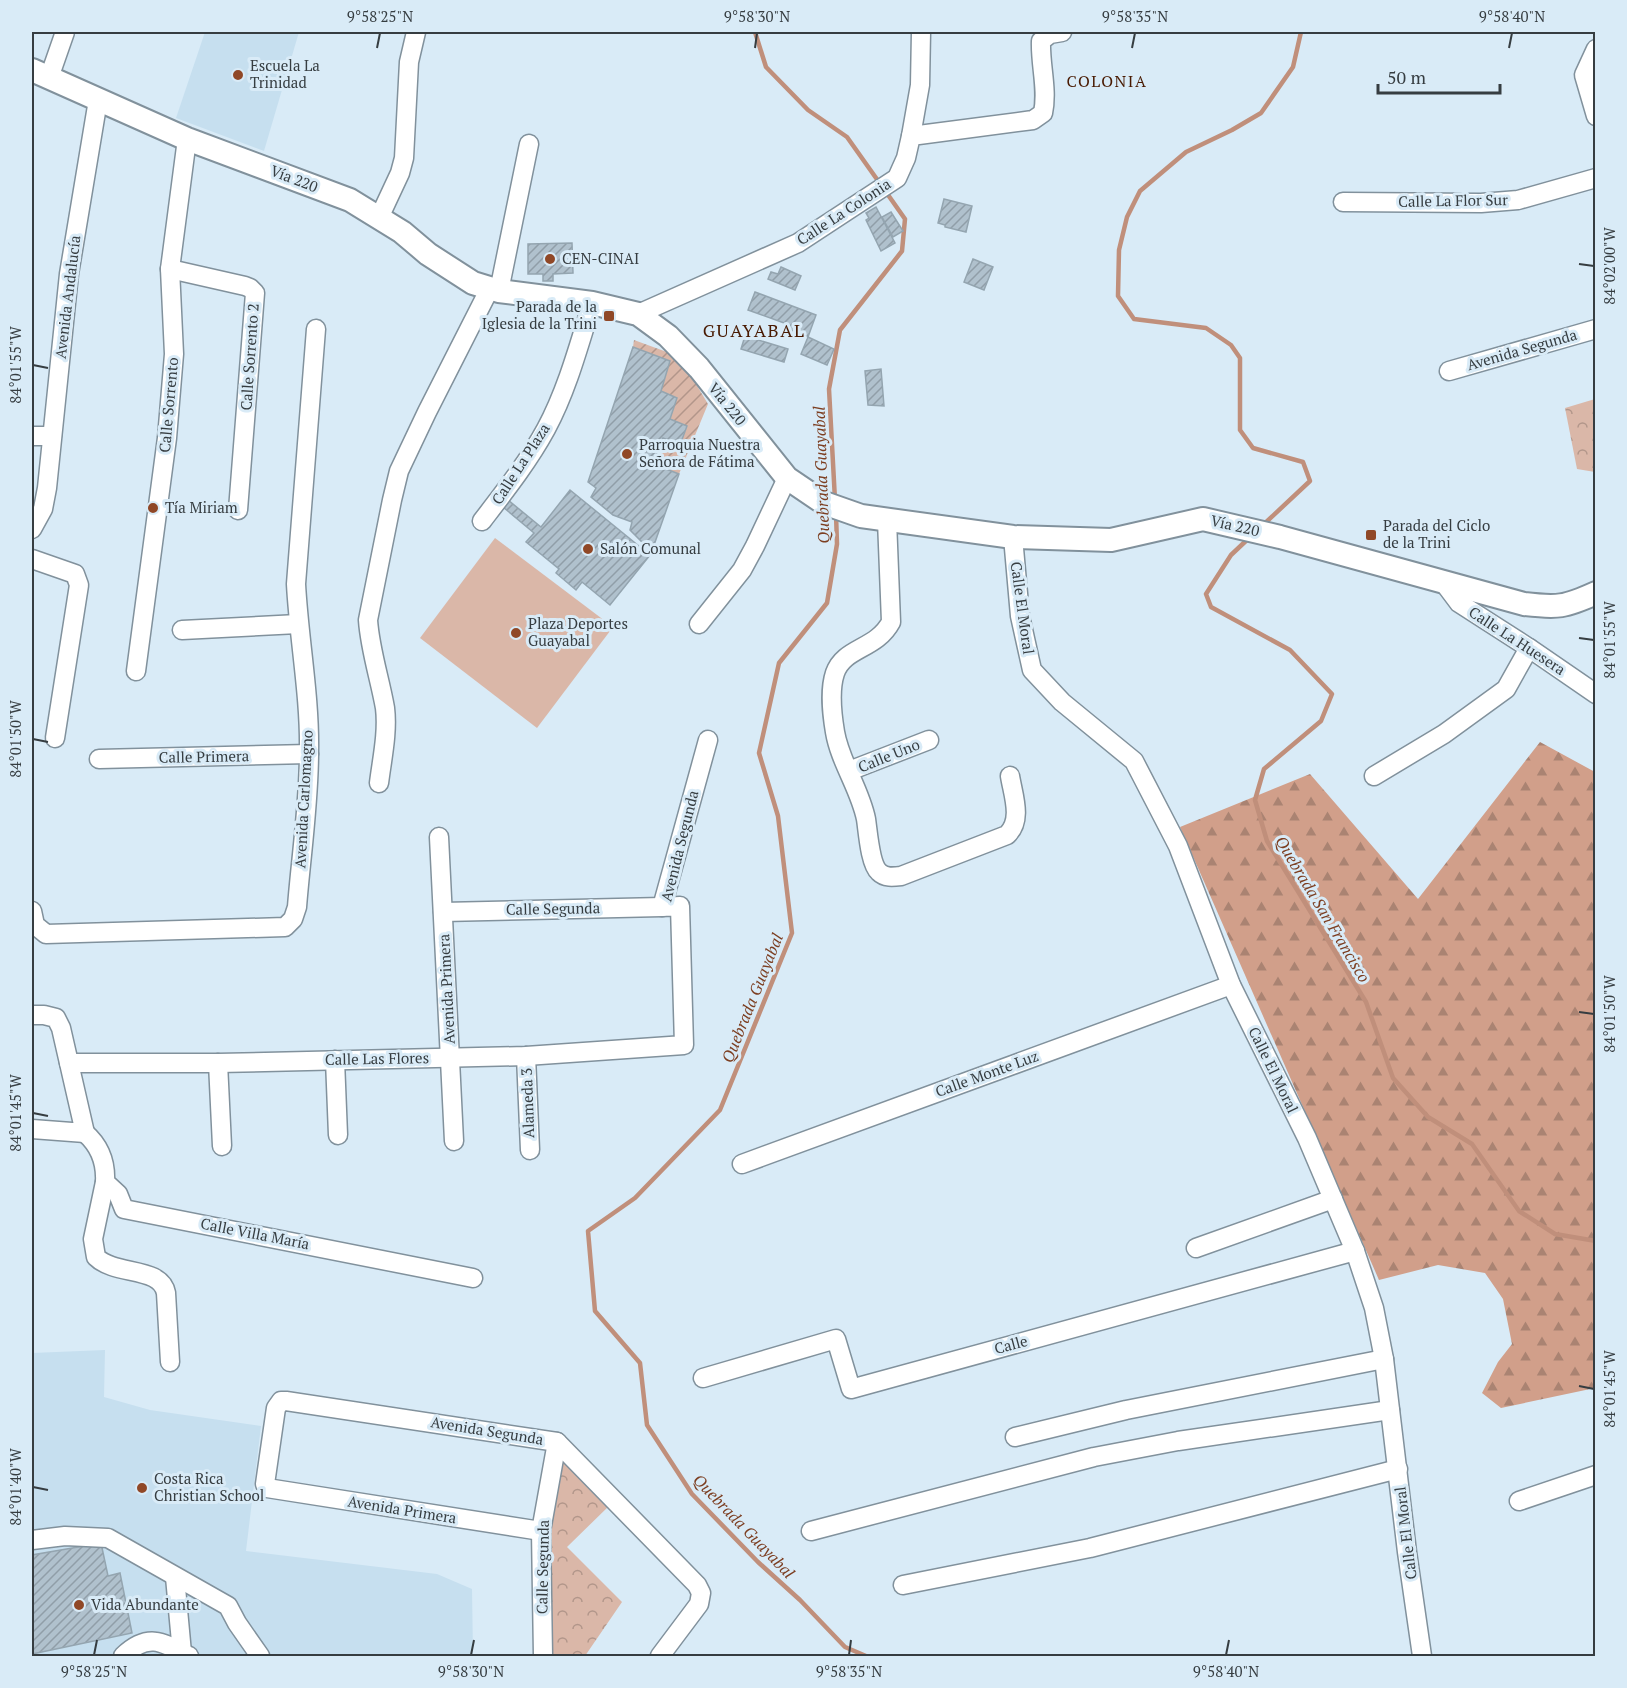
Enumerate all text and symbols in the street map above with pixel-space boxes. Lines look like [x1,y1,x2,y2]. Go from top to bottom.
text: 9°58'25"N [347,6,413,26]
text: 9°58'30"N [724,6,790,26]
text: 9°58'35"N [1102,6,1168,26]
text: 9°58'40"N [1479,6,1545,26]
place label: Escuela La Trinidad [250,55,320,92]
scale bar [1378,57,1500,95]
text: 50 m [1387,65,1427,89]
marker: Escuela La Trinidad [231,68,245,82]
district label: COLONIA [1067,70,1147,92]
street label: Vía 220 [268,160,321,196]
street label: Calle La Colonia [793,173,895,249]
street label: Calle La Flor Sur [1398,189,1508,211]
text: 84°02'00"W [1599,226,1619,305]
street label: Avenida Andalucía [50,234,85,360]
place label: CEN-CINAI [562,248,639,268]
marker: CEN-CINAI [543,252,557,266]
place label: Parada de la Iglesia de la Trini [482,296,597,333]
street label: Calle Sorrento 2 [235,303,263,411]
marker: Parada de la Iglesia de la Trini [602,309,616,323]
district label: GUAYABAL [703,318,805,342]
street label: Avenida Segunda [1464,324,1580,374]
text: 84°01'55"W [5,325,25,404]
street label: Calle Sorrento [154,356,182,453]
street label: Vía 220 [704,378,751,429]
water label: Quebrada Guayabal [808,405,834,544]
street label: Calle La Plaza [486,419,554,508]
place label: Parroquia Nuestra Señora de Fátima [639,434,761,471]
marker: Parroquia Nuestra Señora de Fátima [620,447,634,461]
place label: Tía Miriam [165,497,238,517]
marker: Tía Miriam [146,501,160,515]
street label: Vía 220 [1209,510,1262,540]
place label: Parada del Ciclo de la Trini [1383,515,1490,552]
marker: Parada del Ciclo de la Trini [1364,528,1378,542]
place label: Salón Comunal [600,538,701,558]
marker: Salón Comunal [581,542,595,556]
street label: Calle El Moral [1007,560,1039,656]
text: 84°01'55"W [1599,600,1619,679]
street label: Calle La Huesera [1465,601,1570,679]
place label: Plaza Deportes Guayabal [528,613,628,650]
marker: Plaza Deportes Guayabal [509,626,523,640]
text: 84°01'50"W [5,699,25,778]
street label: Avenida Carlomagno [289,729,317,869]
street label: Calle Uno [855,734,922,776]
street label: Calle Primera [159,745,250,767]
street label: Avenida Segunda [656,788,703,903]
water label: Quebrada San Francisco [1271,832,1375,986]
street label: Calle Segunda [506,897,601,919]
water label: Quebrada Guayabal [716,930,788,1066]
street label: Avenida Primera [433,933,459,1045]
text: 84°01'50"W [1599,974,1619,1053]
street label: Calle El Moral [1244,1023,1303,1116]
street label: Calle Monte Luz [932,1045,1041,1101]
street label: Calle Las Flores [325,1047,429,1069]
street label: Alameda 3 [516,1068,538,1139]
text: 84°01'45"W [5,1073,25,1152]
street label: Calle Villa María [199,1213,312,1253]
street label: Calle [992,1330,1030,1358]
text: 84°01'45"W [1599,1349,1619,1428]
street label: Avenida Segunda [429,1411,545,1449]
text: 84°01'40"W [5,1447,25,1526]
place label: Costa Rica Christian School [154,1468,264,1505]
water label: Quebrada Guayabal [688,1469,800,1584]
marker: Costa Rica Christian School [135,1481,149,1495]
street label: Calle El Moral [1389,1486,1421,1581]
street label: Avenida Primera [346,1491,458,1528]
street label: Calle Segunda [531,1519,553,1614]
place label: Vida Abundante [91,1594,199,1614]
marker: Vida Abundante [72,1598,86,1612]
text: 9°58'25"N [61,1661,127,1681]
text: 9°58'30"N [438,1661,504,1681]
text: 9°58'35"N [816,1661,882,1681]
text: 9°58'40"N [1193,1661,1259,1681]

